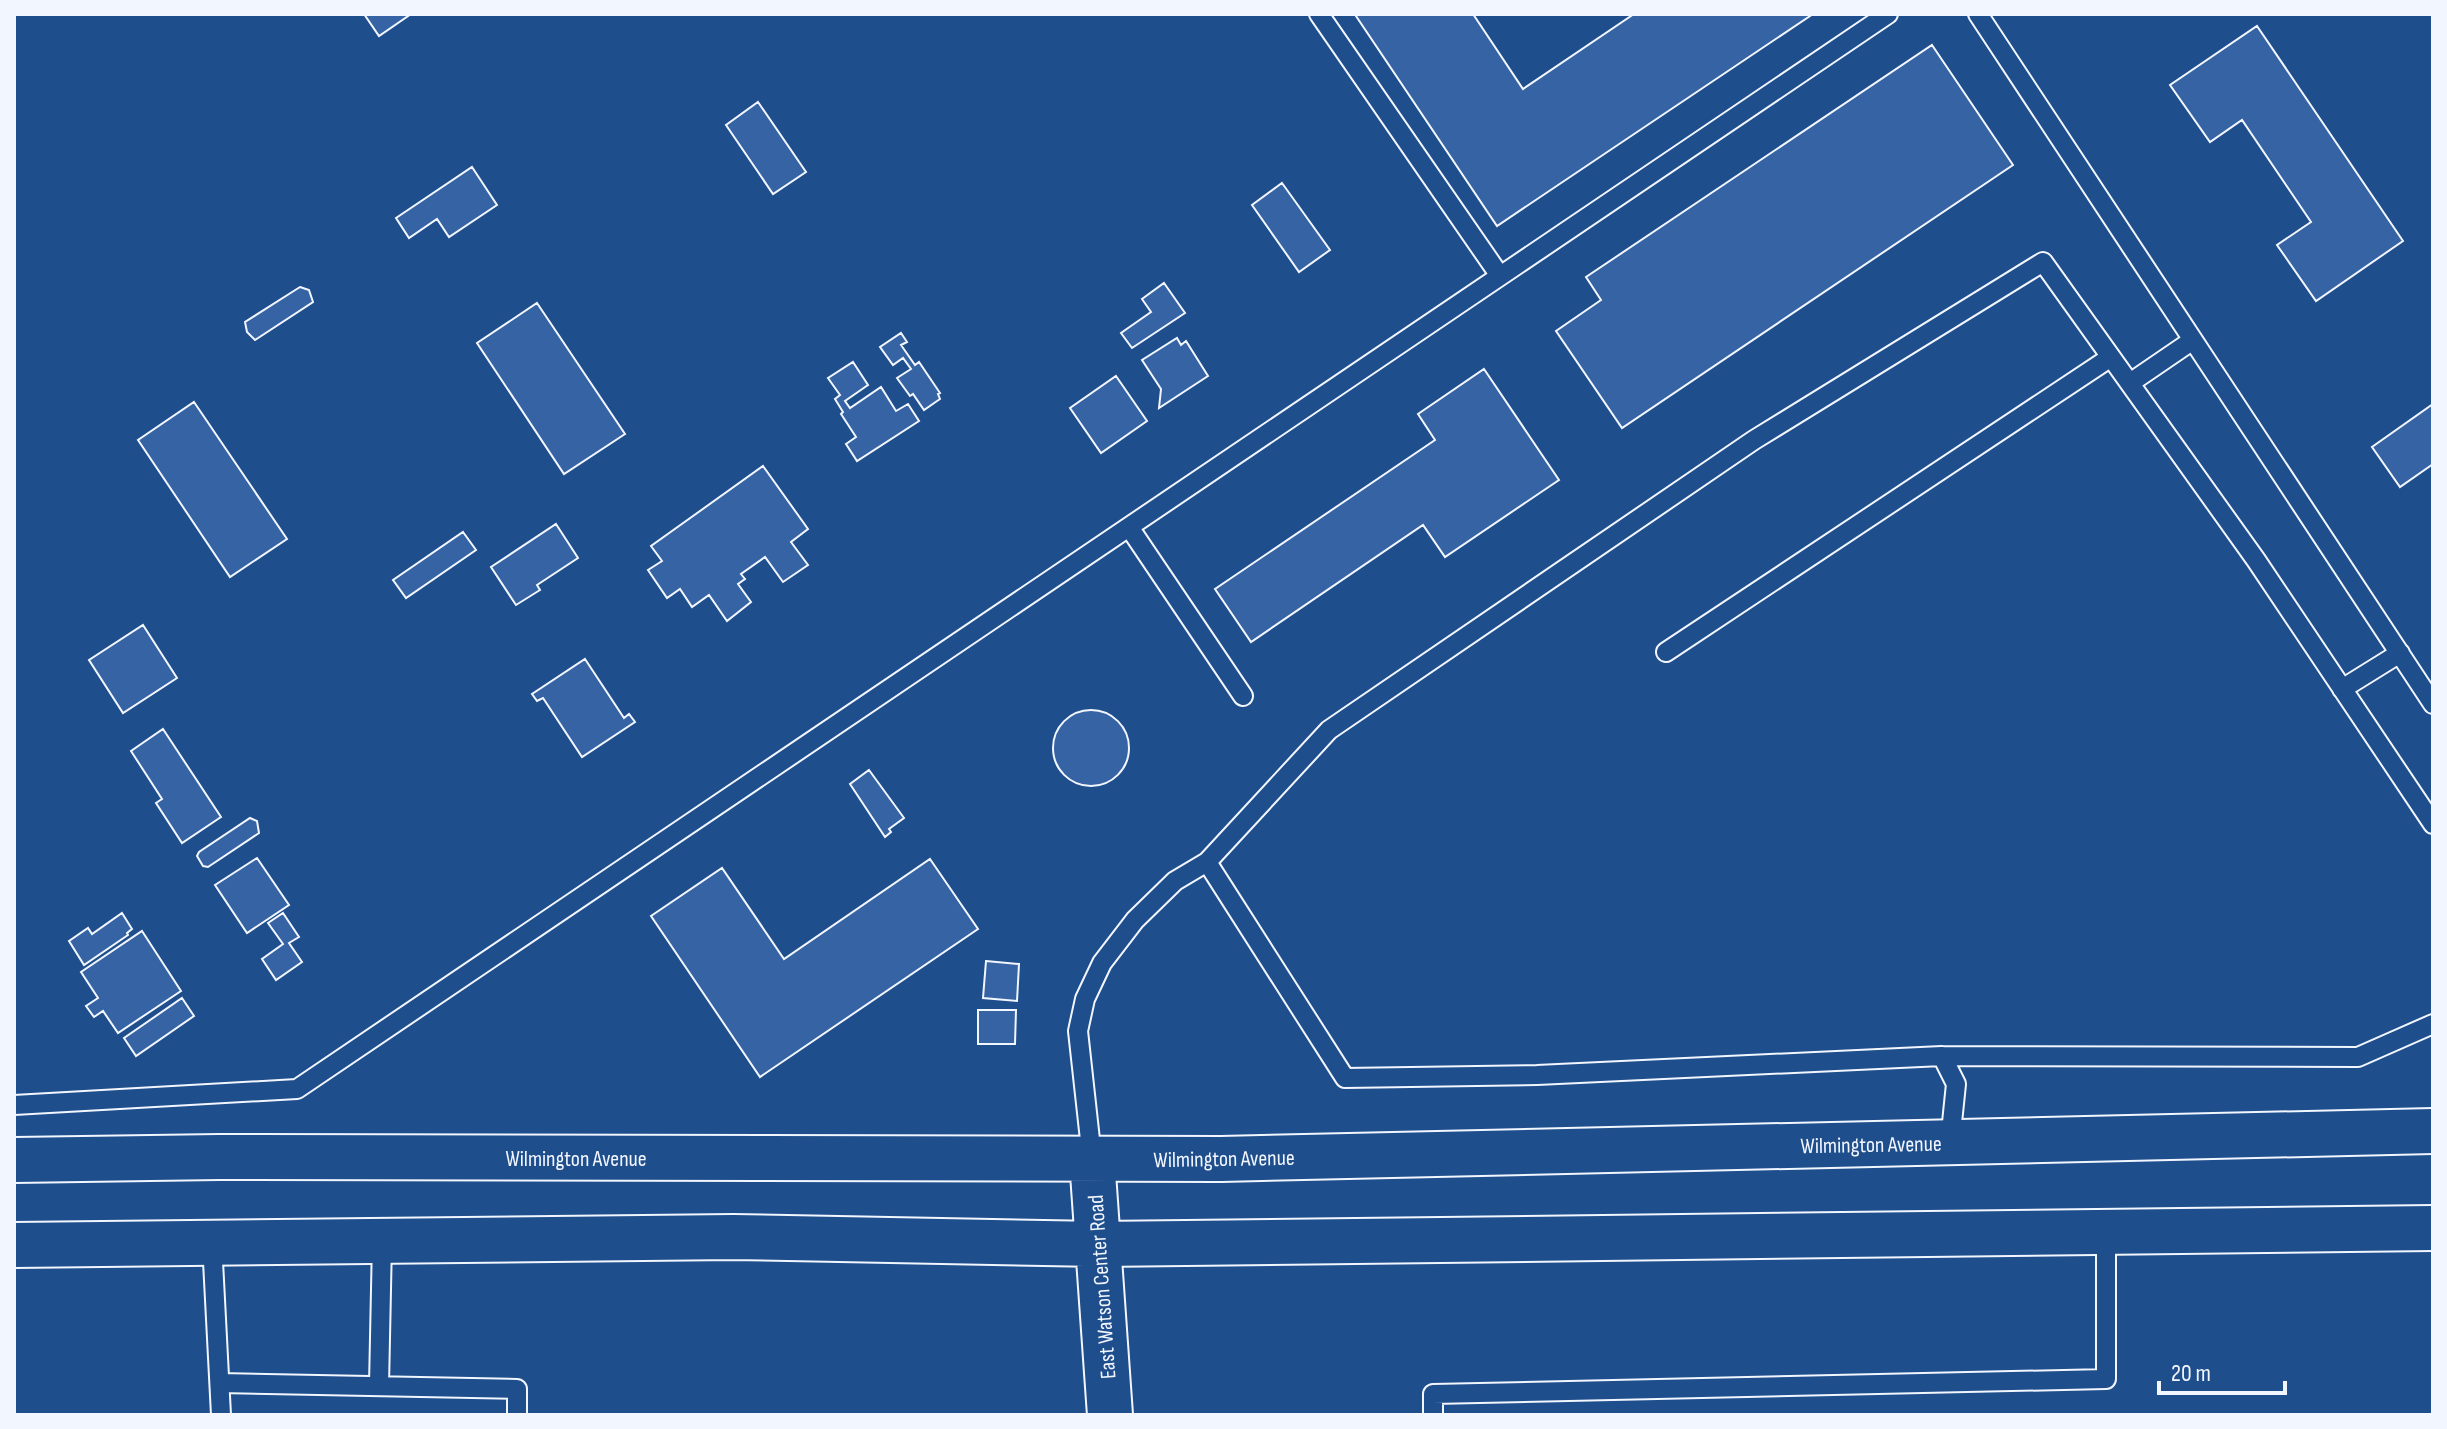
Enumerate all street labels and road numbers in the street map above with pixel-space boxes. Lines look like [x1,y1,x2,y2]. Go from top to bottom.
street label: Wilmington Avenue [1800,1131,1942,1160]
street label: Wilmington Avenue [1153,1145,1295,1174]
street label: Wilmington Avenue [505,1146,647,1173]
street label: East Watson Center Road [1083,1194,1122,1380]

